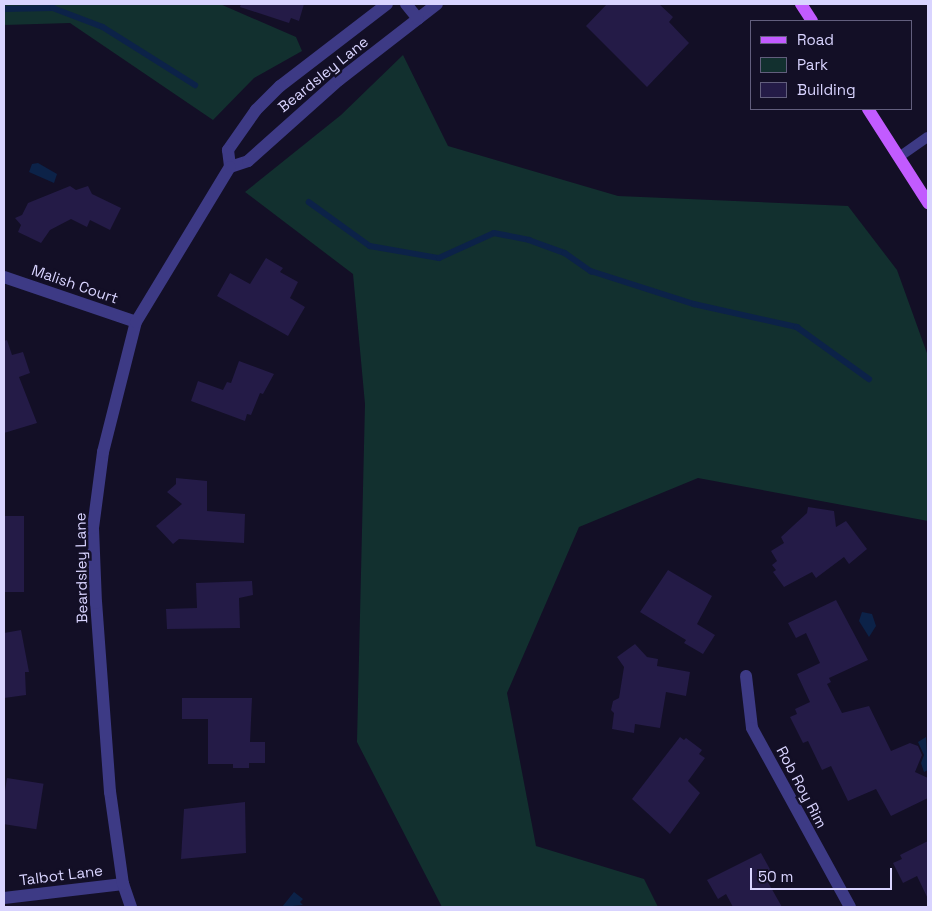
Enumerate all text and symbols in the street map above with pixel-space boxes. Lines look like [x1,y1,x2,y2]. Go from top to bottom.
legend [750,20,912,110]
text: Road [797,30,834,49]
street label: Beardsley Lane [274,32,372,116]
text: Park [797,55,828,74]
text: Building [797,80,856,99]
street label: Malish Court [29,261,121,307]
street label: Beardsley Lane [71,512,91,624]
street label: Rob Roy Rim [773,743,831,831]
scale bar [752,858,894,890]
street label: Talbot Lane [18,861,104,889]
text: 50 m [758,867,793,886]

